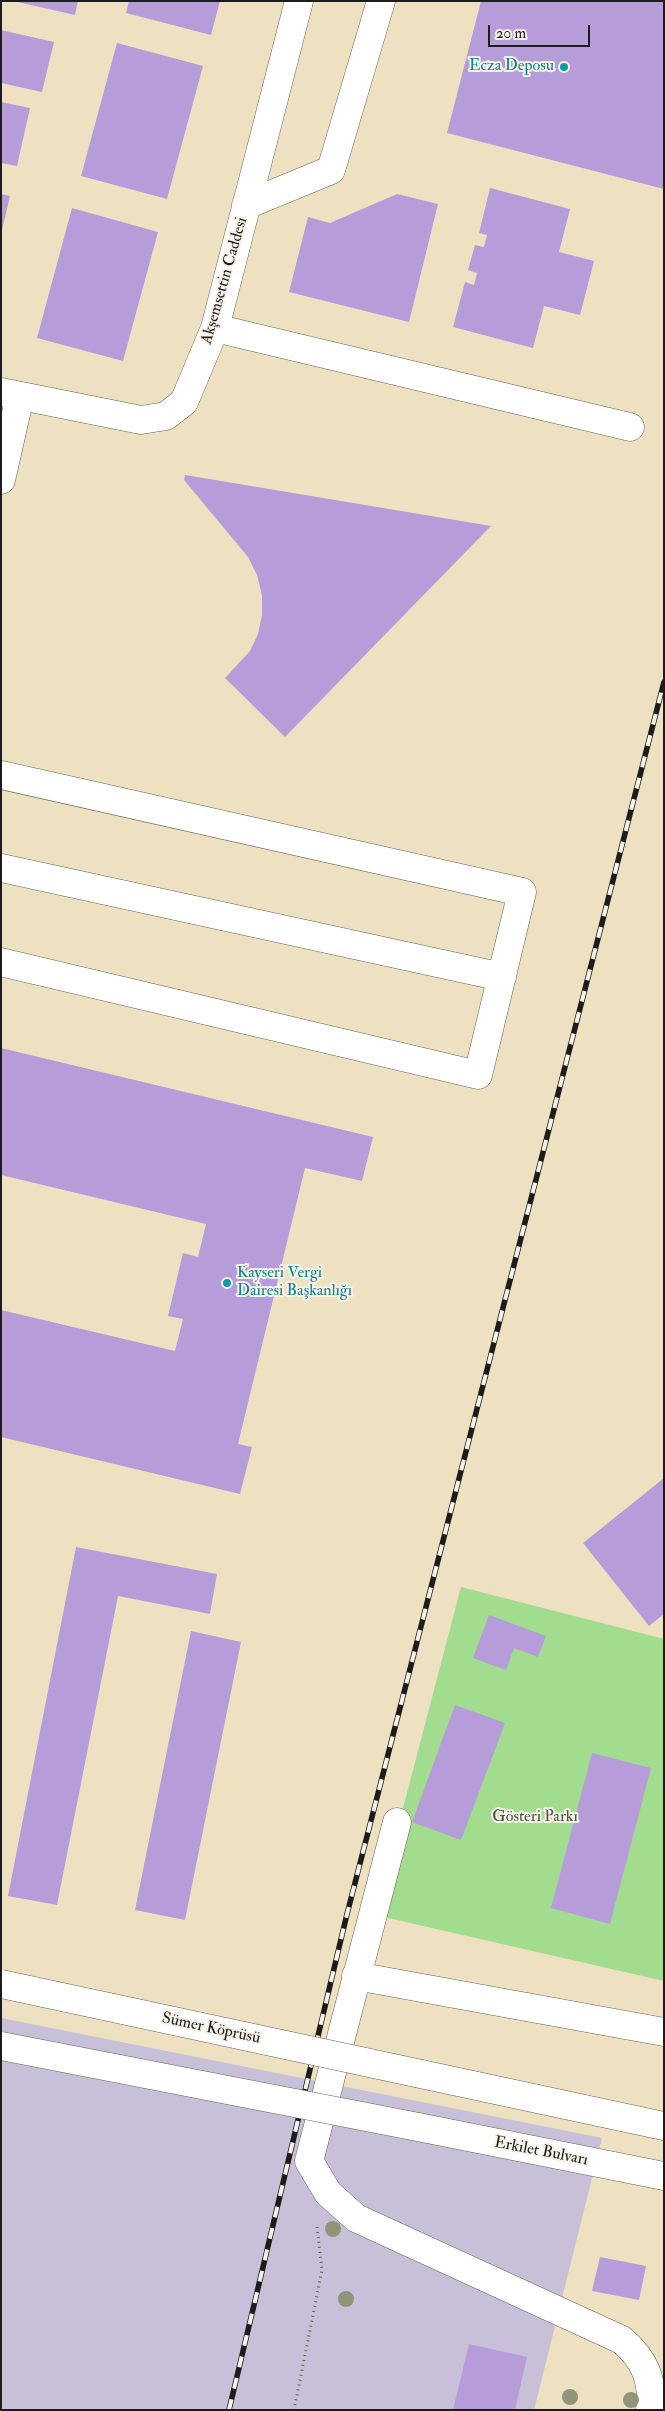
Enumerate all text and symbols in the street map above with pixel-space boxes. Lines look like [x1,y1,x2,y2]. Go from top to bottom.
scale bar [490,15,592,47]
text: 20 m [496,24,526,43]
place label: Ecza Deposu [469,57,554,77]
marker: Ecza Deposu [558,61,570,73]
street label: Akşemsettin Caddesi [198,215,252,347]
place label: Kayseri Vergi Dairesi Başkanlığı [237,1264,352,1302]
marker: Kayseri Vergi Dairesi Başkanlığı [221,1277,233,1289]
park label: Gösteri Parkı [492,1808,578,1828]
street label: Sümer Köprüsü [160,2009,262,2049]
street label: Erkilet Bulvarı [493,2134,589,2170]

